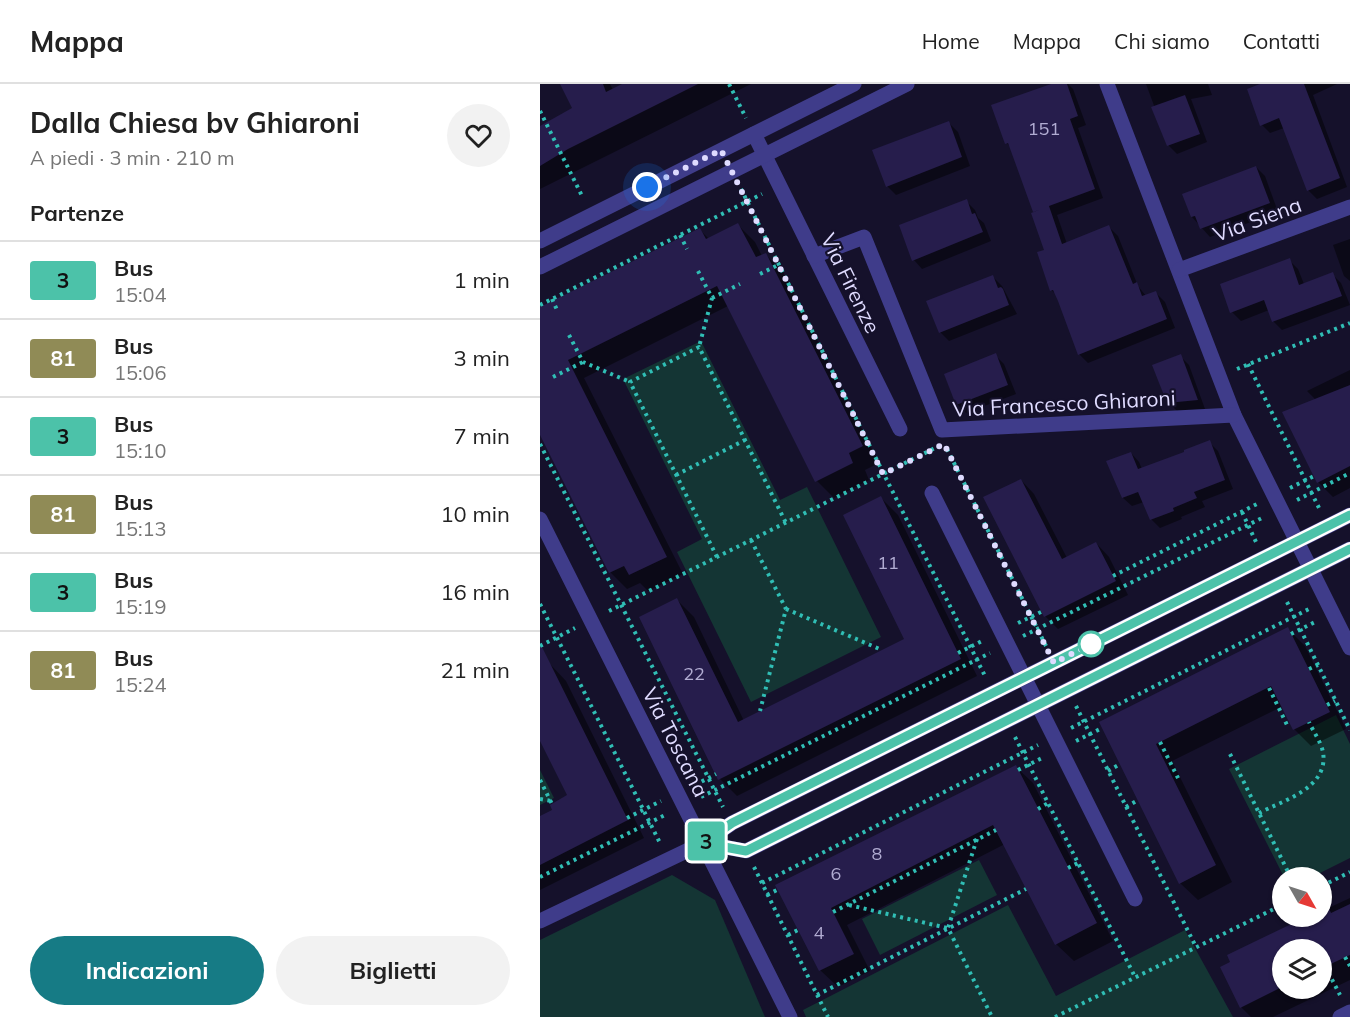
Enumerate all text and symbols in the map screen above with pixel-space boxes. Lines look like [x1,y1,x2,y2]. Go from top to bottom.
text: Mappa [30,24,124,59]
text: Home [922,28,980,54]
text: Mappa [1013,28,1081,54]
text: Chi siamo [1114,28,1210,54]
text: Contatti [1243,28,1320,54]
button: heart [447,104,510,167]
text: Dalla Chiesa bv Ghiaroni [30,105,360,140]
house number: 151 [1028,117,1060,140]
text: A piedi · 3 min · 210 m [30,145,234,170]
your location [632,172,662,202]
street label: Via Siena [1209,191,1305,247]
text: Partenze [30,199,124,227]
street label: Via Firenze [816,229,886,337]
text: Bus [114,254,153,282]
text: 1 min [454,266,510,294]
text: 3 [57,267,69,293]
text: 15:04 [114,282,167,307]
text: Bus [114,332,153,360]
text: 3 min [454,344,510,372]
text: 81 [50,345,76,371]
text: 15:06 [114,360,167,385]
street label: Via Francesco Ghiaroni [952,384,1176,422]
text: Bus [114,410,153,438]
text: 7 min [454,422,510,450]
text: 3 [57,423,69,449]
text: 15:10 [114,438,167,463]
text: Bus [114,488,153,516]
text: 10 min [440,500,510,528]
text: 81 [50,501,76,527]
text: 15:13 [114,516,167,541]
house number: 11 [877,551,899,574]
text: Bus [114,566,153,594]
text: 16 min [440,578,510,606]
text: 3 [57,579,69,605]
text: 15:19 [114,594,167,619]
unlabelled marker [1078,631,1104,657]
text: Bus [114,644,153,672]
text: 21 min [440,656,510,684]
text: 81 [50,657,76,683]
house number: 22 [683,662,705,685]
text: 15:24 [114,672,167,697]
street label: Via Toscana [637,683,715,801]
line badge: 3 [686,822,726,861]
text: 3 [700,828,712,854]
house number: 8 [872,842,882,865]
house number: 6 [831,862,841,885]
north arrow [1272,867,1332,927]
map controls [1272,867,1332,999]
house number: 4 [814,921,825,944]
button: Indicazioni [30,936,264,1005]
button: Biglietti [276,936,510,1005]
button: layers [1272,939,1332,999]

